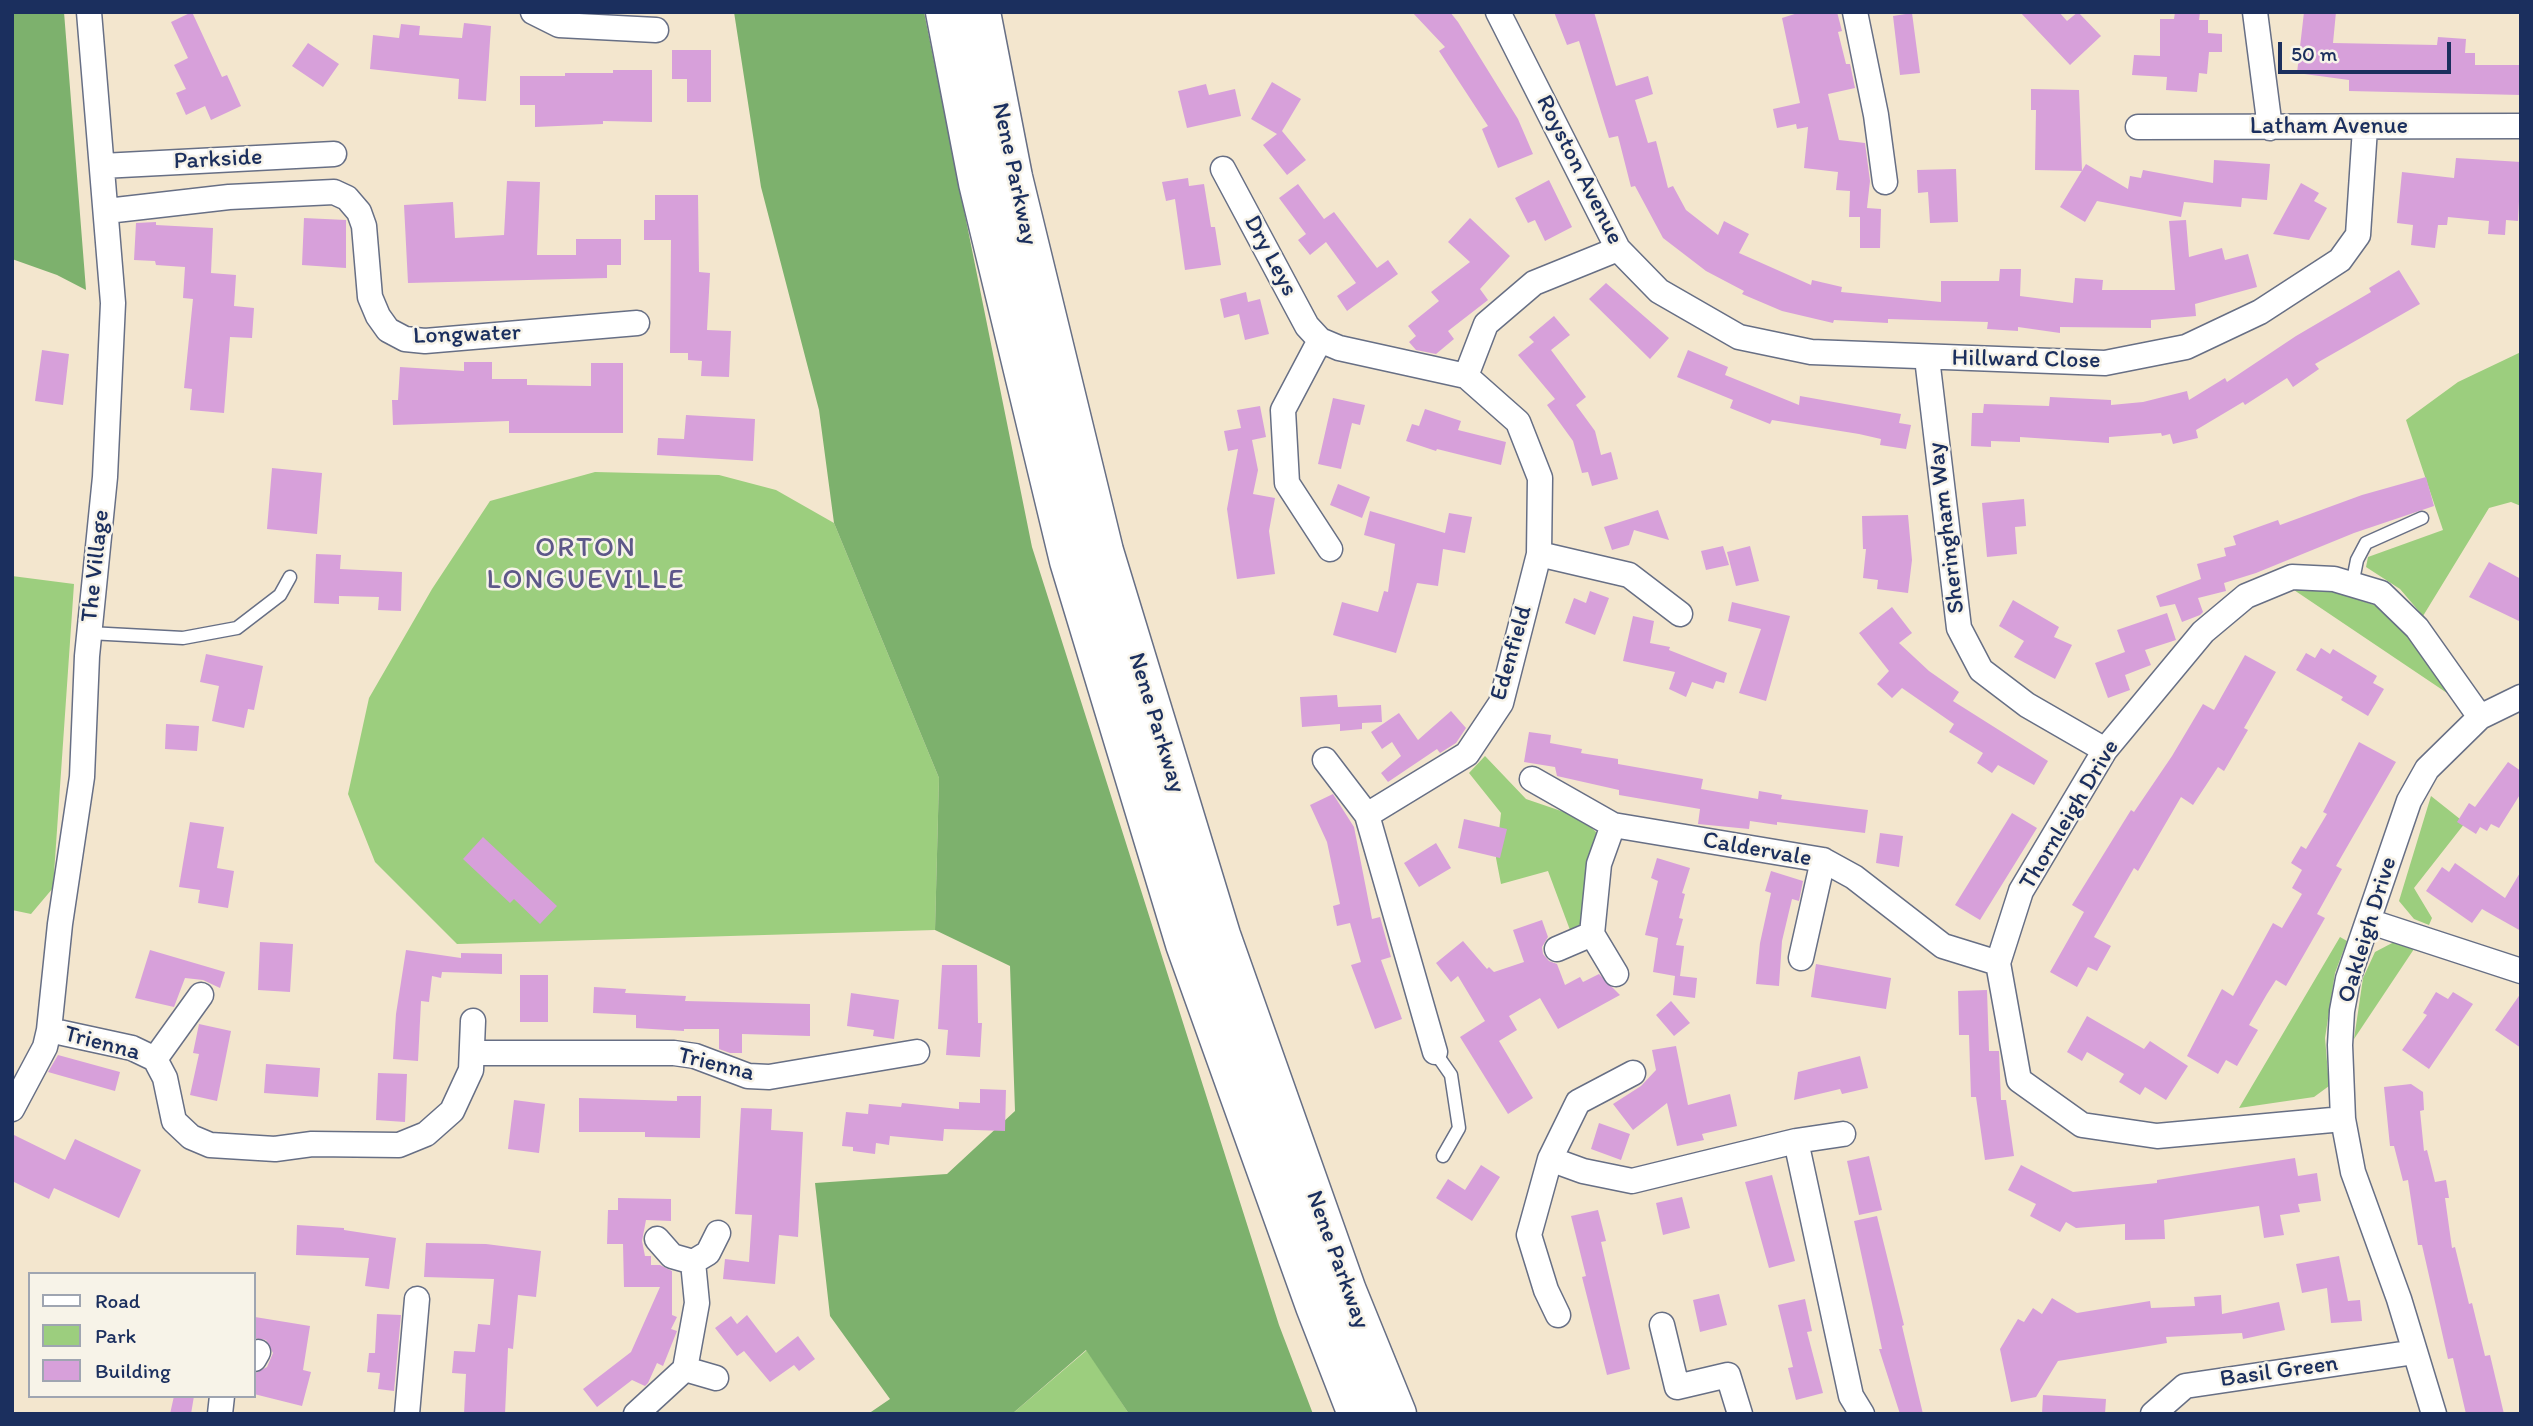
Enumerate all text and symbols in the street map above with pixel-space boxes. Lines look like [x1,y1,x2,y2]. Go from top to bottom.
scale bar [2281,28,2454,72]
text: 50 m [2291,41,2337,66]
street label: Royston Avenue [1529,90,1629,250]
street label: Nene Parkway [985,100,1043,248]
street label: Latham Avenue [2250,113,2408,141]
street label: Parkside [173,143,263,177]
street label: Dry Leys [1237,211,1303,301]
street label: Longwater [413,319,521,351]
street label: Hillward Close [1951,344,2101,376]
street label: Sheringham Way [1922,441,1972,615]
street label: The Village [76,508,116,624]
district label: ORTON LONGUEVILLE [488,532,684,598]
street label: Edenfield [1485,602,1539,704]
street label: Nene Parkway [1121,650,1191,796]
street label: Thornleigh Drive [2014,735,2126,895]
street label: Caldervale [1700,826,1814,874]
street label: Oakleigh Drive [2332,854,2404,1006]
street label: Trienna [61,1020,143,1068]
street label: Trienna [675,1042,757,1088]
street label: Nene Parkway [1299,1187,1375,1333]
legend [28,1272,256,1398]
text: Road [95,1288,140,1313]
text: Park [95,1323,136,1348]
street label: Basil Green [2218,1349,2340,1395]
text: Building [95,1358,171,1383]

